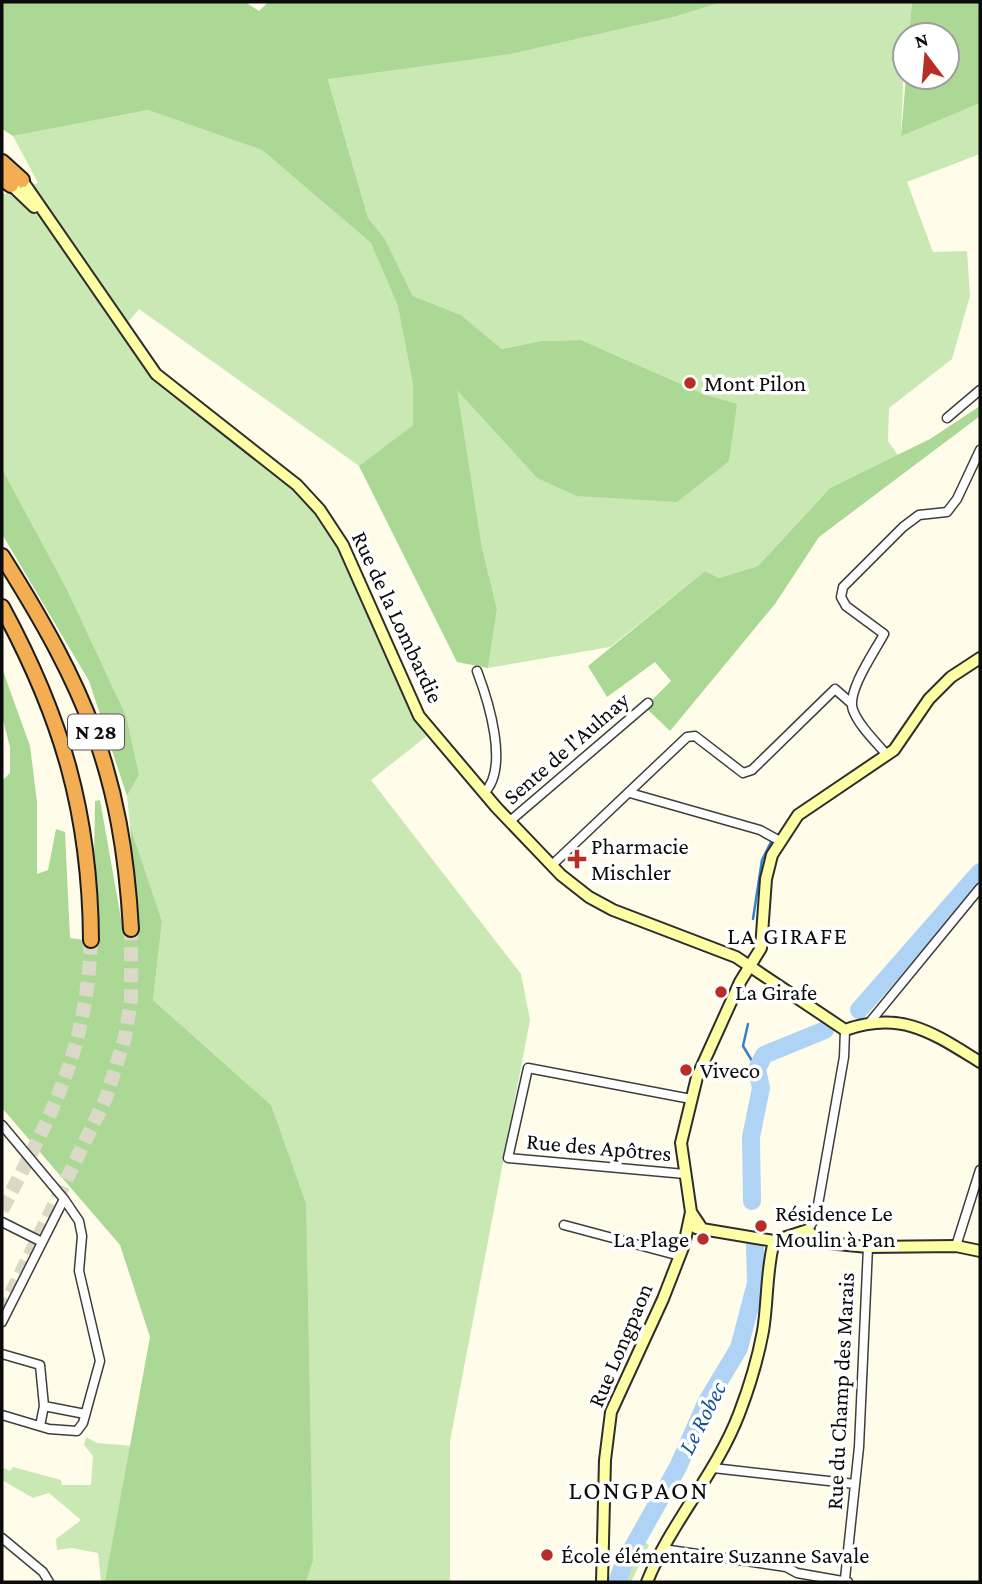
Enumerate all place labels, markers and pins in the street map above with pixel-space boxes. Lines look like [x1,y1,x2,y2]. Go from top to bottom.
place label: Mont Pilon [704,370,806,396]
marker: Mont Pilon [682,375,698,391]
place label: Pharmacie Mischler [591,833,689,885]
marker: Pharmacie Mischler [569,851,585,867]
place label: La Girafe [735,979,817,1005]
marker: La Girafe [713,984,729,1000]
place label: Viveco [700,1057,760,1083]
marker: Viveco [678,1062,694,1078]
place label: Résidence Le Moulin à Pan [775,1200,896,1252]
marker: Résidence Le Moulin à Pan [753,1218,769,1234]
place label: La Plage [613,1226,689,1252]
marker: La Plage [695,1231,711,1247]
place label: École élémentaire Suzanne Savale [561,1542,869,1568]
marker: École élémentaire Suzanne Savale [539,1547,555,1563]

